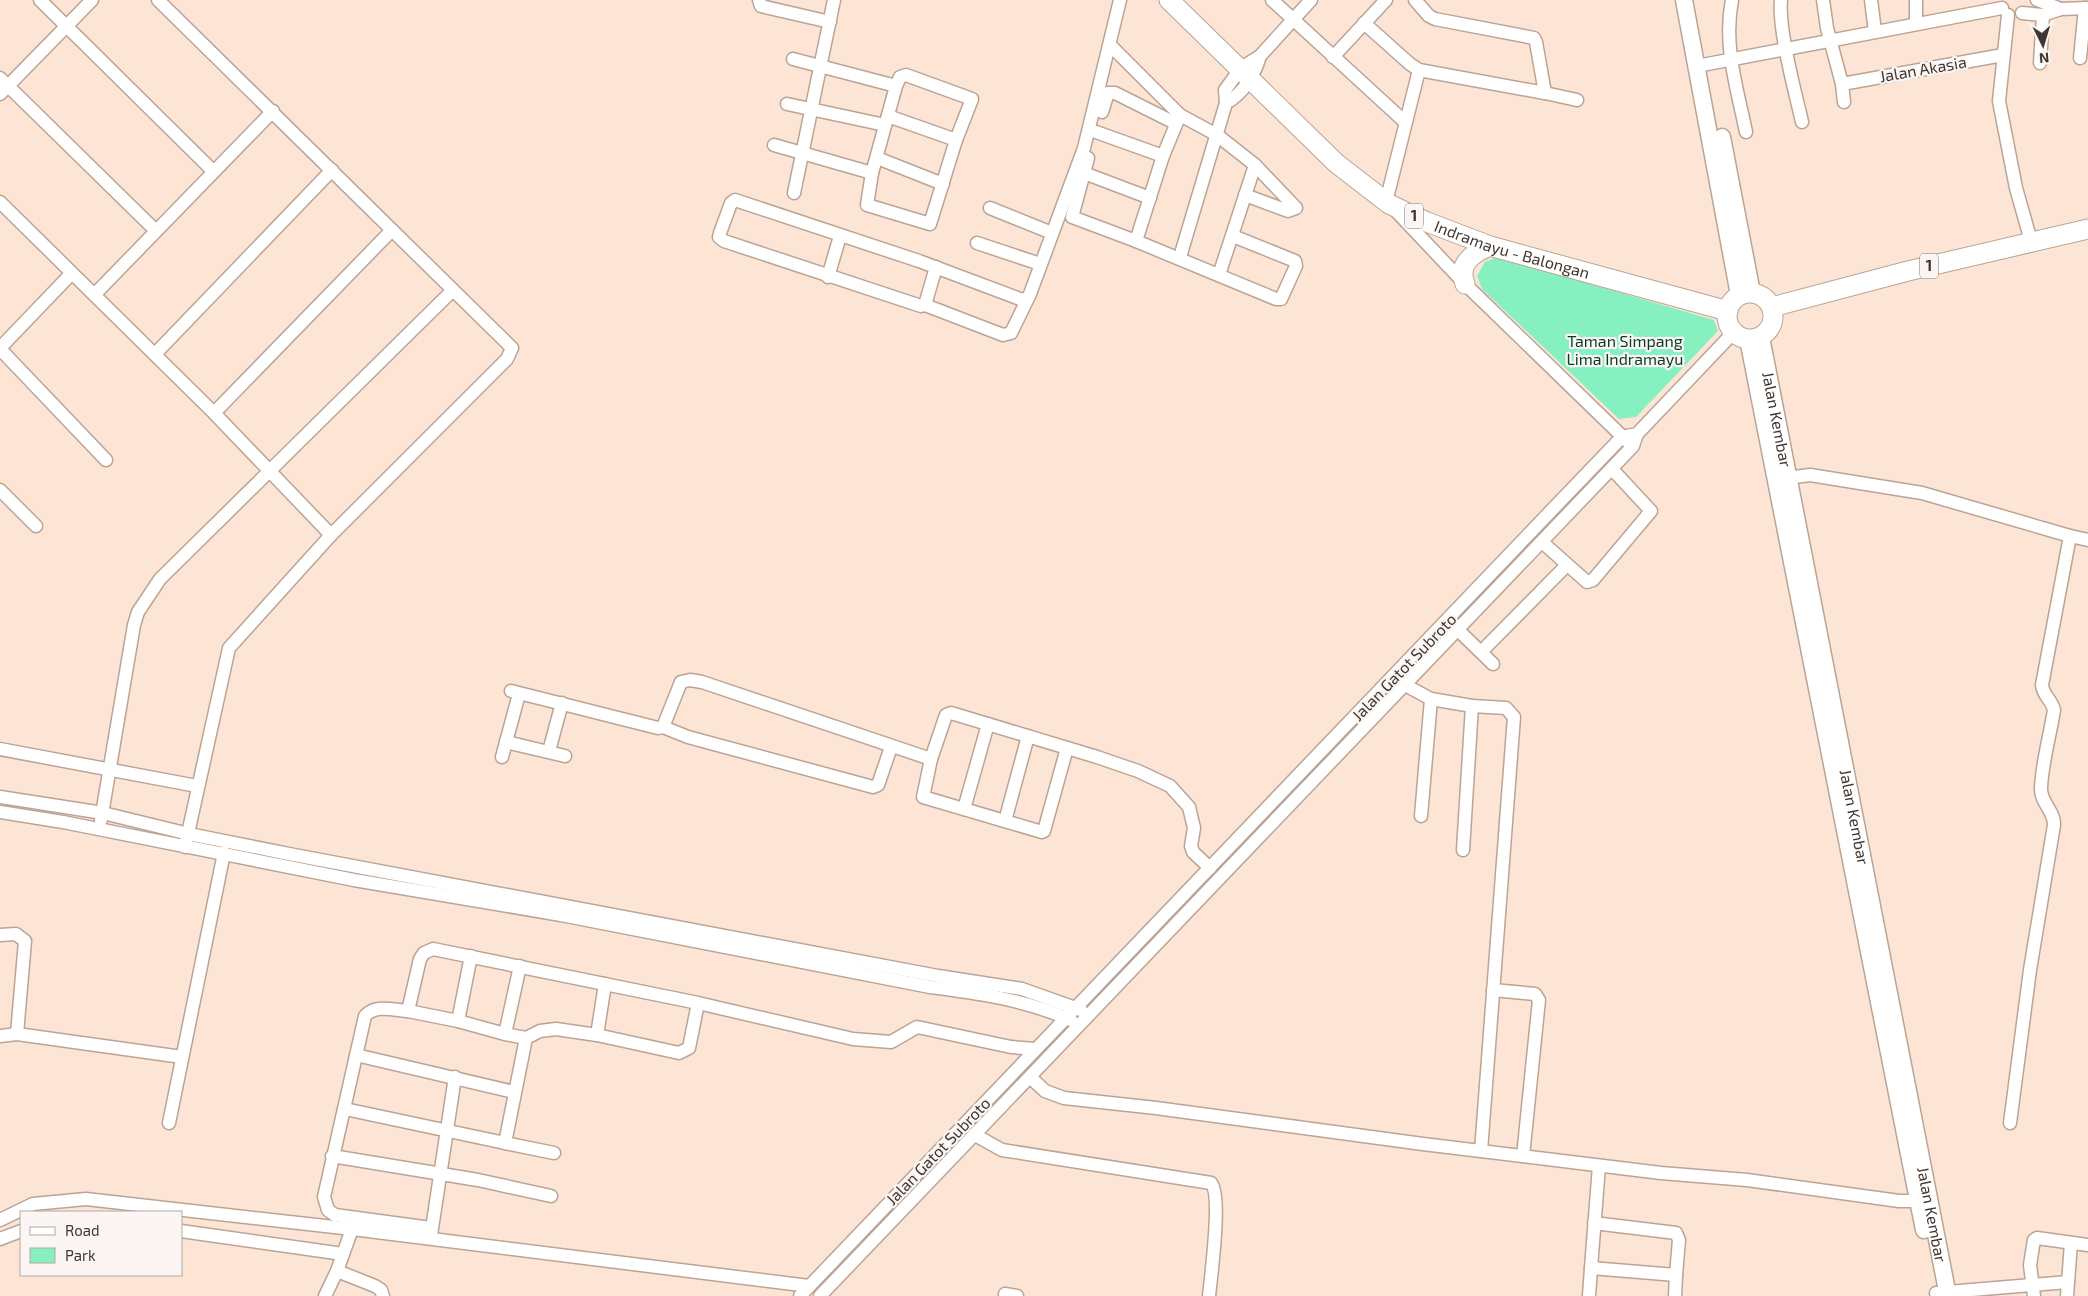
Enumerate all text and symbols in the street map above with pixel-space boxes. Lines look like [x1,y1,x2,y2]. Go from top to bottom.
north arrow [2018,20,2068,70]
text: N [2038,50,2050,67]
street label: Jalan Akasia [1878,52,1968,86]
road number: 1 [1405,204,1423,228]
street label: Indramayu - Balongan [1432,216,1592,282]
road number: 1 [1920,254,1938,278]
park label: Taman Simpang Lima Indramayu [1567,331,1683,368]
street label: Jalan Kembar [1759,370,1796,469]
street label: Jalan Gatot Subroto [1347,609,1460,724]
street label: Jalan Kembar [1836,767,1874,867]
street label: Jalan Gatot Subroto [881,1093,994,1208]
street label: Jalan Kembar [1914,1165,1951,1264]
legend [20,1211,182,1276]
text: Road [65,1221,100,1239]
text: Park [65,1246,96,1264]

